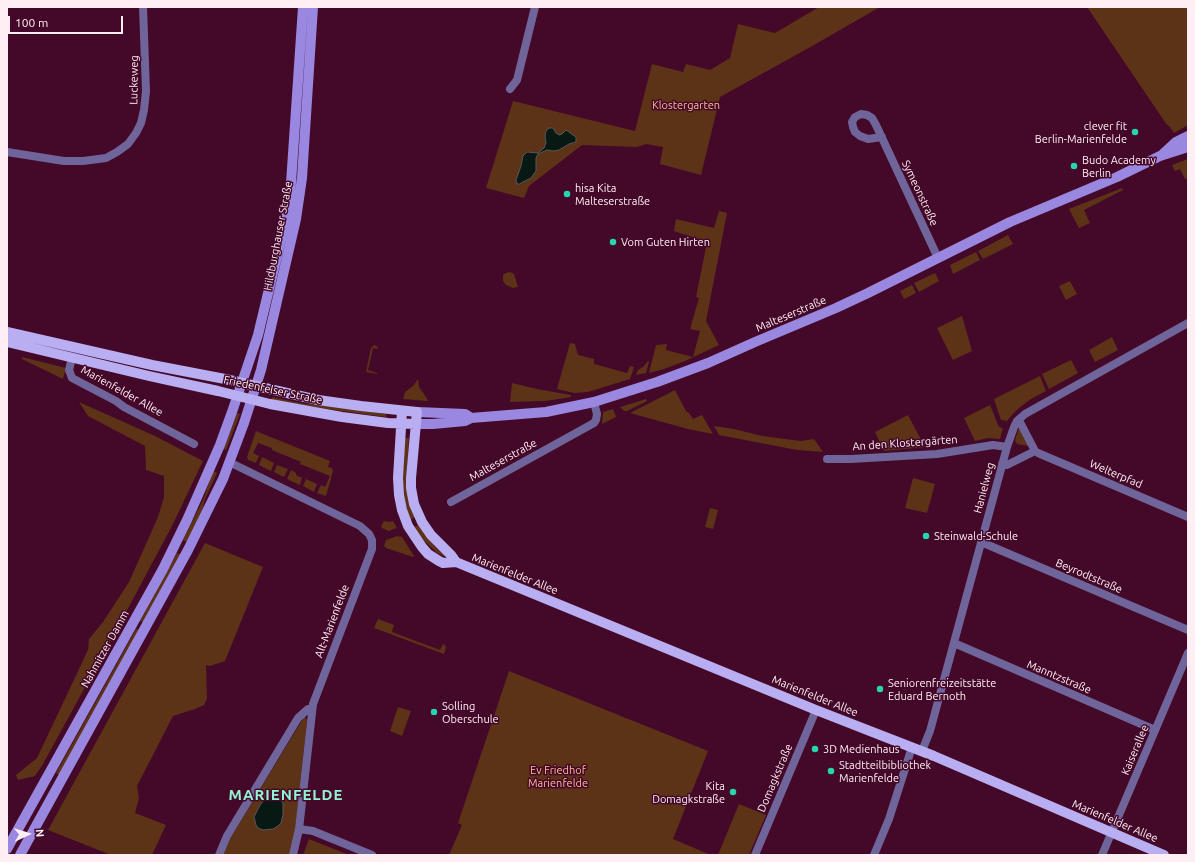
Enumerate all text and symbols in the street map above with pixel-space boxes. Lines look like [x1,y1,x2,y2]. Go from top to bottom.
scale bar [10,8,125,34]
text: 100 m [15,16,48,29]
street label: Luckeweg [127,55,141,105]
park label: Klostergarten [652,98,720,112]
place label: clever fit Berlin-Marienfelde [1035,119,1127,145]
marker: clever fit Berlin-Marienfelde [1130,127,1140,137]
place label: Budo Academy Berlin [1082,153,1156,179]
street label: Symeonstraße [899,158,941,228]
marker: Budo Academy Berlin [1069,161,1079,171]
street label: Hildburghauser Straße [261,180,295,292]
place label: hisa Kita Malteserstraße [575,181,650,207]
marker: hisa Kita Malteserstraße [562,189,572,199]
place label: Vom Guten Hirten [621,235,710,249]
marker: Vom Guten Hirten [608,237,618,247]
street label: Malteserstraße [754,293,828,335]
street label: Marienfelder Allee [79,363,165,419]
street label: Friedenfelser Straße [222,373,324,407]
street label: An den Klostergärten [852,433,958,453]
street label: Malteserstraße [467,436,539,484]
street label: Welterpfad [1088,457,1144,491]
street label: Hanielweg [971,461,997,515]
place label: Steinwald-Schule [934,529,1018,543]
marker: Steinwald-Schule [921,531,931,541]
street label: Marienfelder Allee [470,551,560,597]
street label: Beyrodtstraße [1054,556,1124,596]
street label: Alt-Marienfelde [312,583,352,659]
street label: Nahmitzer Damm [78,608,132,690]
street label: Manntzstraße [1025,657,1093,697]
street label: Marienfelder Allee [770,673,860,719]
place label: Seniorenfreizeitstätte Eduard Bernoth [888,676,996,702]
marker: Seniorenfreizeitstätte Eduard Bernoth [875,684,885,694]
place label: Solling Oberschule [442,699,499,725]
marker: Solling Oberschule [429,707,439,717]
street label: Kaiserallee [1118,723,1152,777]
street label: Domagkstraße [755,742,795,814]
place label: 3D Medienhaus [823,742,900,756]
marker: 3D Medienhaus [810,744,820,754]
place label: Stadtteilbibliothek Marienfelde [839,758,931,784]
park label: Ev Friedhof Marienfelde [528,763,588,789]
marker: Stadtteilbibliothek Marienfelde [826,766,836,776]
place label: Kita Domagkstraße [652,779,725,805]
district label: MARIENFELDE [229,786,343,804]
marker: Kita Domagkstraße [728,787,738,797]
street label: Marienfelder Allee [1070,797,1160,845]
north arrow [8,814,48,854]
text: N [34,829,46,838]

